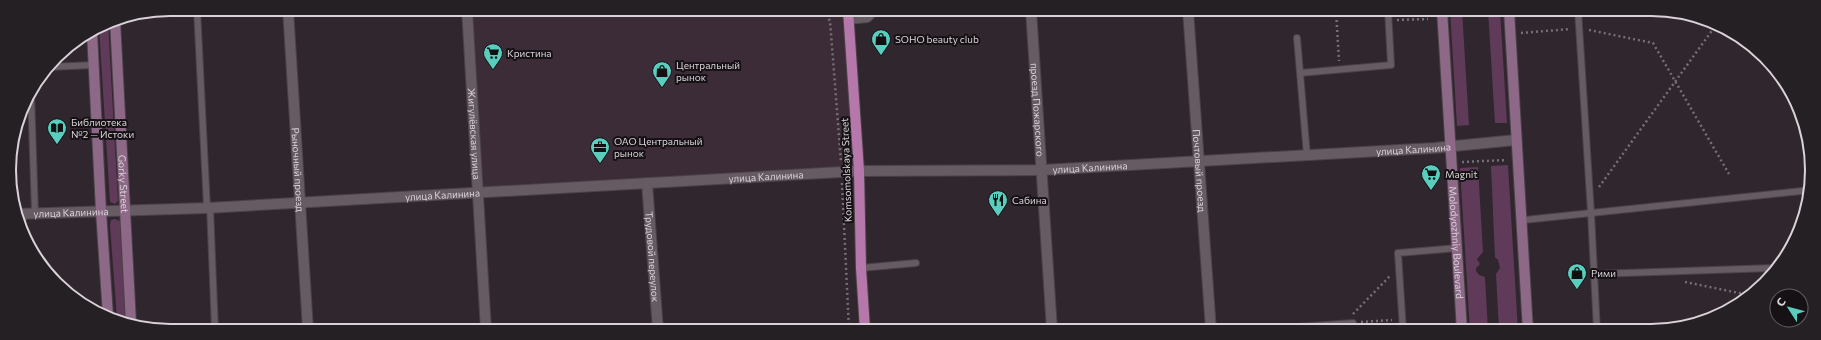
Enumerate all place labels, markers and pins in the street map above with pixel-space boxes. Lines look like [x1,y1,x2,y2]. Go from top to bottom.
shop icon: SOHO beauty club [870,28,892,56]
place label: SOHO beauty club [895,33,979,45]
supermarket icon: Кристина [482,42,504,70]
place label: Кристина [507,47,552,59]
place label: Центральный рынок [676,59,740,83]
shop icon: Центральный рынок [651,60,673,88]
place label: Библиотека №2 — Истоки [71,116,134,140]
library icon: Библиотека №2 — Истоки [46,117,68,145]
place label: ОАО Центральный рынок [614,135,703,159]
office icon: ОАО Центральный рынок [589,136,611,164]
supermarket icon: Magnit [1420,163,1442,191]
place label: Magnit [1445,168,1478,180]
restaurant icon: Сабина [987,189,1009,217]
place label: Сабина [1012,194,1047,206]
shop icon: Рими [1566,262,1588,290]
place label: Рими [1591,267,1616,279]

